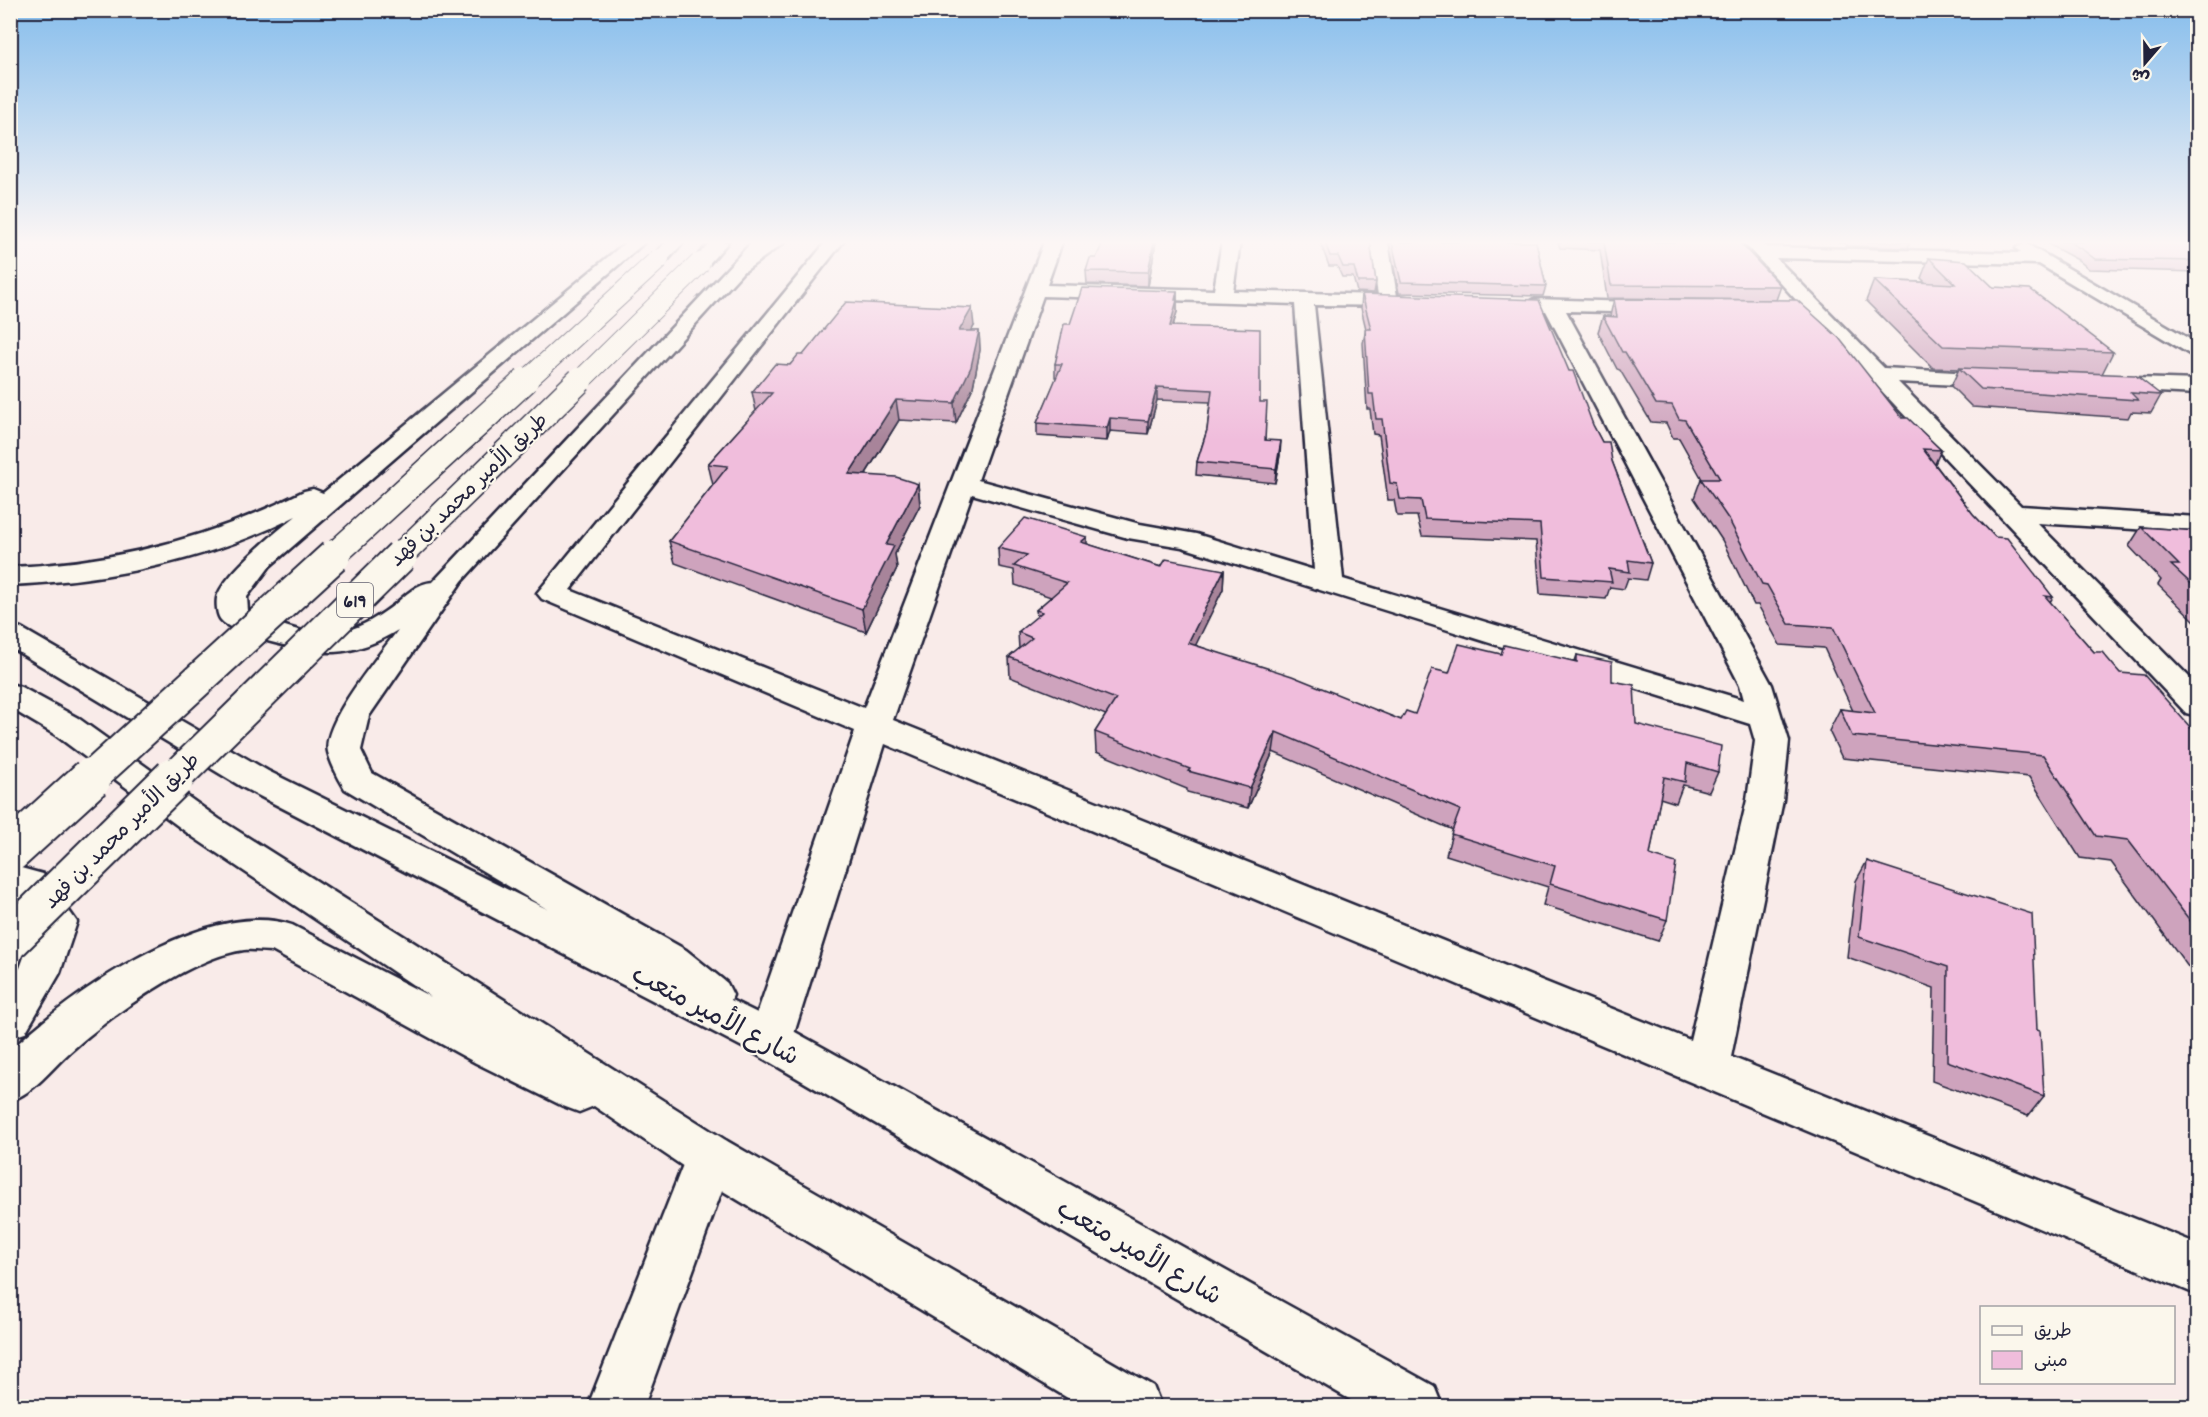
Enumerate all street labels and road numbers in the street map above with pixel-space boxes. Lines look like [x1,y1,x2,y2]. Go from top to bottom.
street label: طريق الأمير محمد بن فهد [383,406,556,575]
road number: 619 [337,583,373,617]
street label: طريق الأمير محمد بن فهد [37,746,208,917]
street label: شارع الأمير متعب [624,955,806,1077]
street label: شارع الأمير متعب [1049,1189,1229,1316]

